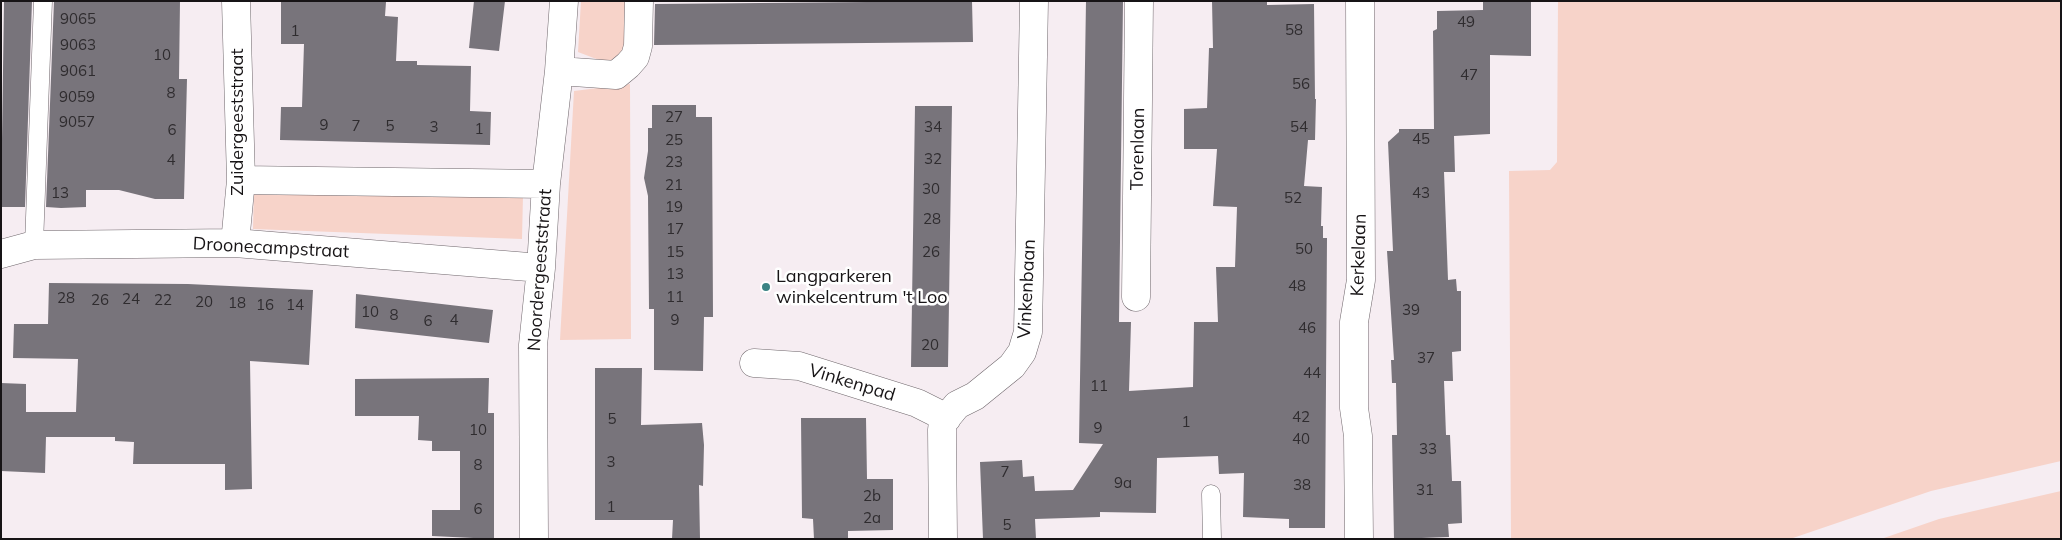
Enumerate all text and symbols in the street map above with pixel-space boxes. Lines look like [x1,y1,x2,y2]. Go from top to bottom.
house number: 9065 [60,10,96,28]
house number: 49 [1457,13,1475,31]
house number: 58 [1285,21,1303,39]
house number: 1 [291,22,299,40]
house number: 9063 [60,36,96,54]
house number: 10 [153,46,171,64]
street label: Zuidergeeststraat [227,48,249,196]
house number: 9061 [60,62,96,80]
house number: 47 [1460,66,1478,84]
house number: 56 [1292,75,1310,93]
house number: 8 [167,84,175,102]
house number: 9059 [59,88,95,106]
street label: Torenlaan [1126,107,1150,191]
house number: 27 [665,108,683,126]
house number: 9057 [59,113,95,131]
house number: 9 [320,116,328,134]
house number: 7 [352,117,360,135]
house number: 5 [386,117,394,135]
house number: 3 [430,118,438,136]
house number: 34 [924,118,942,136]
house number: 54 [1290,118,1308,136]
house number: 1 [475,120,483,138]
house number: 6 [168,121,176,139]
house number: 45 [1412,130,1430,148]
house number: 25 [665,131,683,149]
house number: 32 [924,150,942,168]
house number: 4 [167,151,175,169]
house number: 23 [665,153,683,171]
house number: 21 [665,176,683,194]
house number: 30 [922,180,940,198]
house number: 13 [51,184,69,202]
house number: 43 [1412,184,1430,202]
street label: Noordergeeststraat [524,188,556,352]
house number: 52 [1284,189,1302,207]
house number: 19 [665,198,683,216]
house number: 28 [923,210,941,228]
street label: Kerkelaan [1347,213,1371,297]
house number: 17 [666,220,684,238]
street label: Droonecampstraat [192,233,350,263]
street label: Vinkenbaan [1014,239,1040,339]
house number: 50 [1295,240,1313,258]
house number: 15 [666,243,684,261]
house number: 26 [922,243,940,261]
house number: 13 [666,265,684,283]
place label: Langparkeren winkelcentrum 't Loo [776,266,948,308]
house number: 48 [1288,277,1306,295]
marker: Langparkeren winkelcentrum 't Loo [760,281,772,293]
house number: 11 [666,288,684,306]
house number: 28 [57,289,75,307]
house number: 24 [122,290,140,308]
house number: 26 [91,291,109,309]
house number: 22 [154,291,172,309]
house number: 20 [195,293,213,311]
house number: 18 [228,294,246,312]
house number: 16 [256,296,274,314]
house number: 14 [286,296,304,314]
house number: 39 [1402,301,1420,319]
house number: 10 [361,303,379,321]
house number: 8 [390,306,398,324]
house number: 4 [450,311,458,329]
house number: 9 [671,311,679,329]
house number: 6 [424,312,432,330]
house number: 46 [1298,319,1316,337]
house number: 20 [921,336,939,354]
house number: 37 [1417,349,1435,367]
street label: Vinkenpad [806,360,898,406]
house number: 44 [1303,364,1321,382]
house number: 11 [1090,377,1108,395]
house number: 42 [1292,408,1310,426]
house number: 5 [608,410,616,428]
house number: 1 [1182,413,1190,431]
house number: 9 [1094,419,1102,437]
house number: 10 [469,421,487,439]
house number: 40 [1292,430,1310,448]
house number: 33 [1419,440,1437,458]
house number: 3 [607,453,615,471]
house number: 8 [474,456,482,474]
house number: 7 [1001,463,1009,481]
house number: 9a [1114,474,1132,492]
house number: 38 [1293,476,1311,494]
house number: 31 [1416,481,1434,499]
house number: 2b [863,487,881,505]
house number: 1 [607,498,615,516]
house number: 6 [474,500,482,518]
house number: 2a [863,509,881,527]
house number: 5 [1003,516,1011,534]

